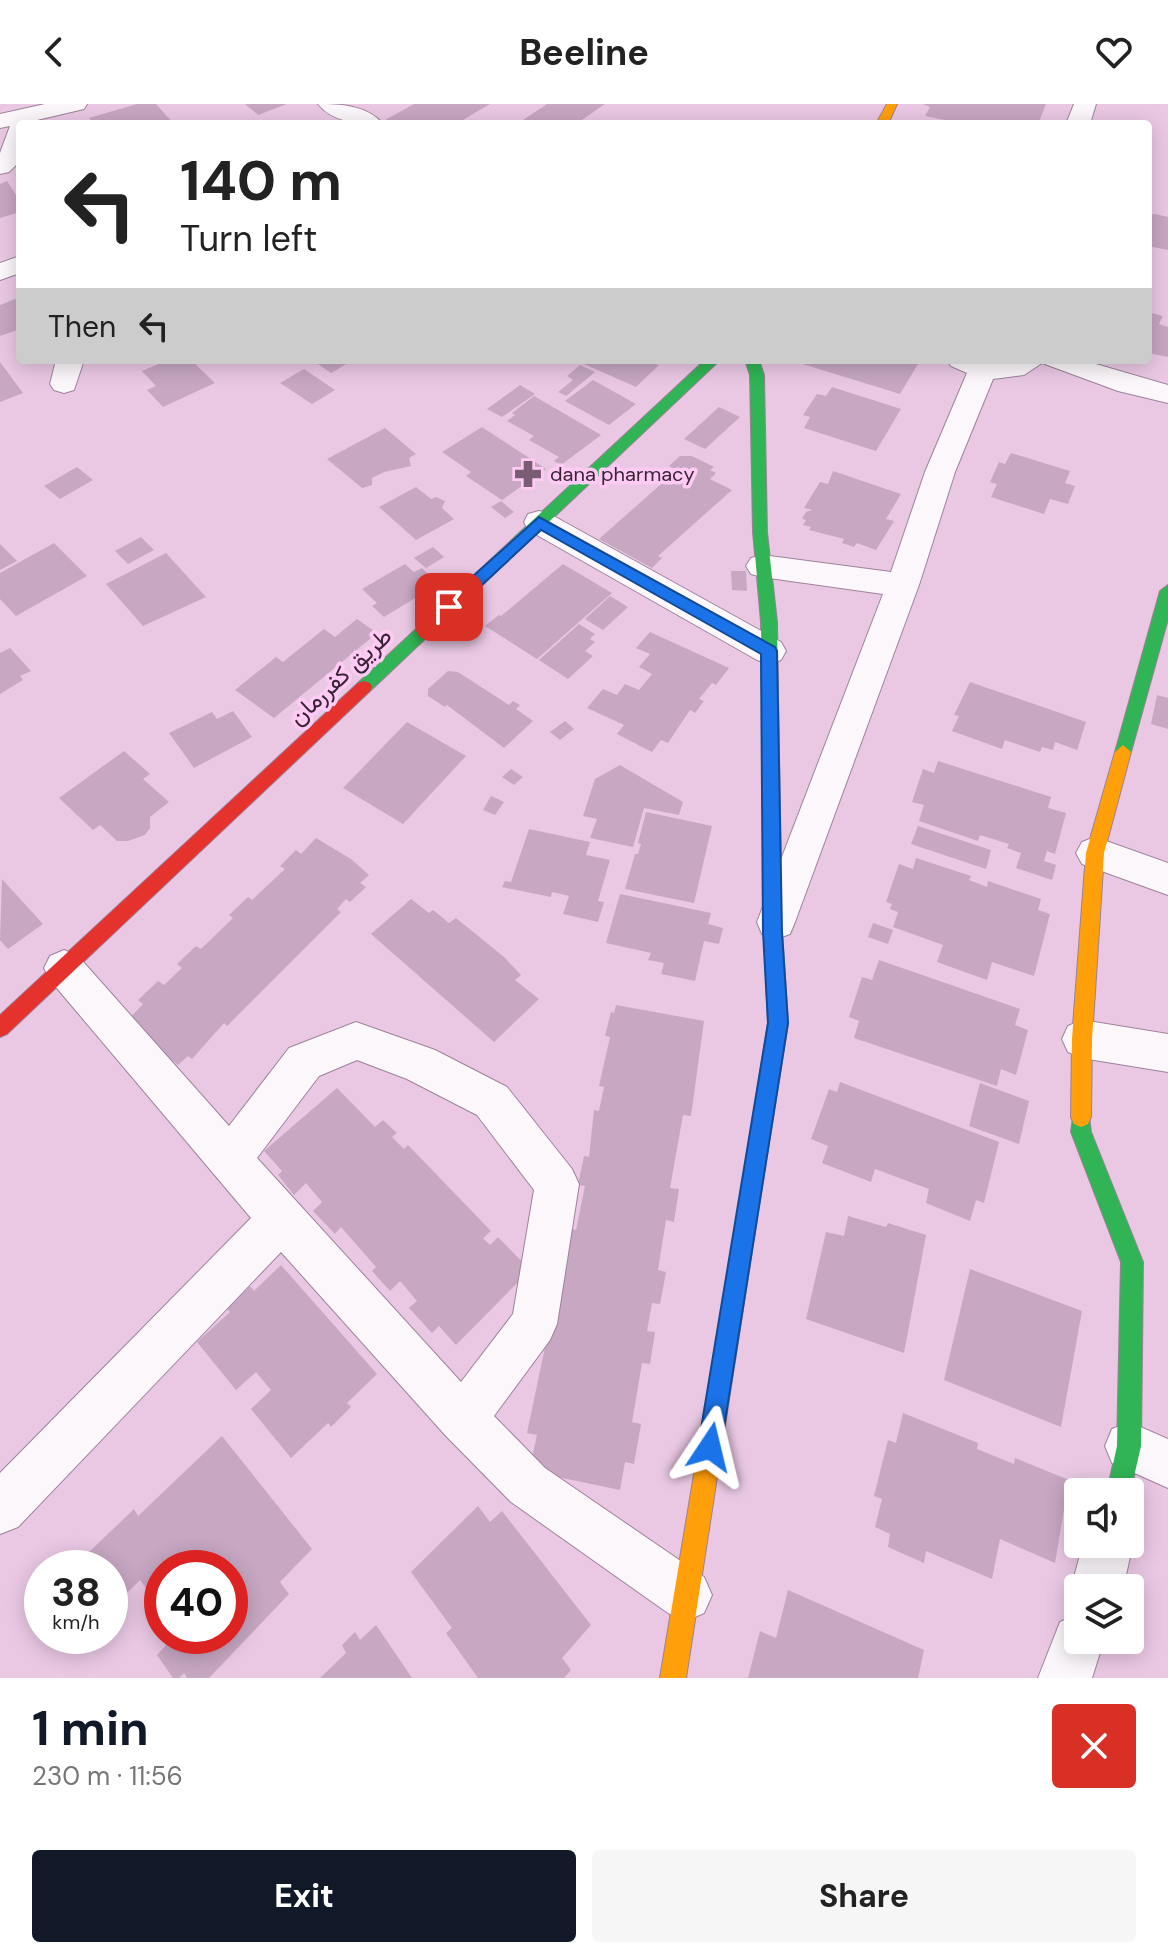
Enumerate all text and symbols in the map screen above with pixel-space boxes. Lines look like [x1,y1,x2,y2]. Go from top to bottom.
text: Beeline [519,29,649,76]
icon: back [32,30,76,74]
icon: heart [1092,30,1136,74]
text: 140 m [180,144,342,217]
icon: left [48,152,152,256]
text: Turn left [180,215,317,262]
icon: left [132,304,176,348]
text: Then [48,307,116,346]
pharmacy icon: dana pharmacy [513,459,543,489]
place label: dana pharmacy [550,461,695,487]
pin [415,573,483,641]
icon: arrive [427,585,471,629]
street label: طريق كفررمان [282,620,398,732]
position arrow [668,1405,752,1489]
map controls [1064,1478,1144,1654]
button: sound [1064,1478,1144,1558]
speed limit sign: 40 [144,1550,248,1654]
text: 38 [51,1566,101,1618]
button: layers [1064,1574,1144,1654]
text: km/h [52,1609,100,1635]
text: 1 min [32,1697,149,1760]
button: close [1052,1704,1136,1788]
text: 230 m · 11:56 [32,1759,183,1793]
button: Exit [32,1850,576,1942]
button: Share [592,1850,1136,1942]

